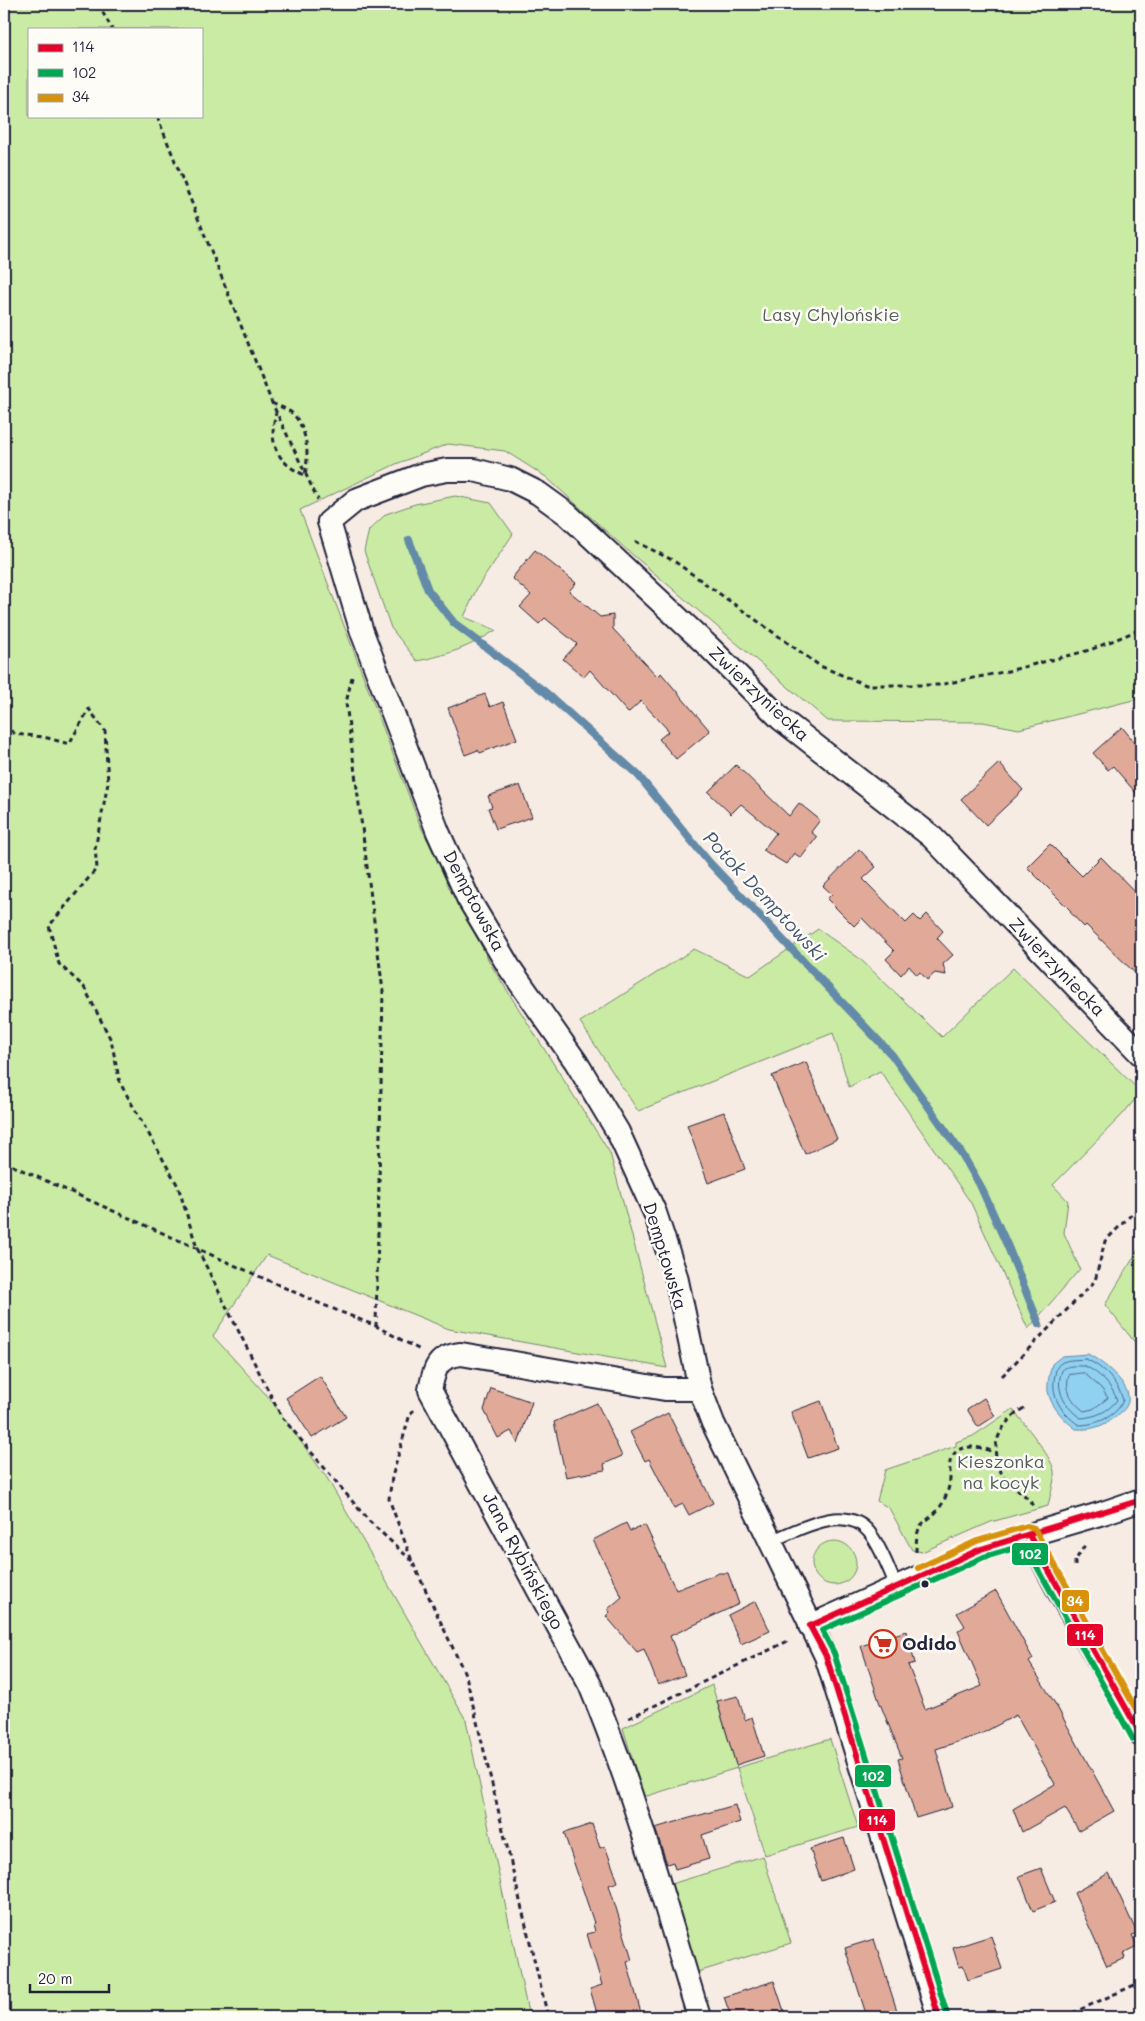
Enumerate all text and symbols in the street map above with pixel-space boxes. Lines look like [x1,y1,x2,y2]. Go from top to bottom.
legend [28,28,202,118]
text: 114 [72,36,94,56]
text: 102 [72,62,96,82]
text: 34 [72,86,90,106]
park label: Lasy Chylońskie [762,302,900,326]
street label: Zwierzyniecka [704,640,815,746]
water label: Potok Demptowski [698,825,833,966]
street label: Demptowska [438,846,512,955]
street label: Zwierzyniecka [1004,912,1111,1021]
street label: Demptowska [638,1199,694,1312]
park label: Kieszonka na kocyk [957,1449,1045,1494]
street label: Jana Rybińskiego [478,1488,570,1634]
line badge: 102 [1011,1542,1049,1566]
text: 102 [1018,1544,1042,1563]
unlabelled marker [920,1579,930,1589]
line badge: 34 [1061,1589,1090,1613]
text: 34 [1066,1591,1084,1610]
line badge: 114 [1066,1623,1104,1647]
text: 114 [1074,1625,1096,1644]
supermarket icon: Odido [868,1629,898,1659]
place label: Odido [902,1631,956,1655]
line badge: 102 [854,1764,892,1788]
text: 102 [861,1766,885,1785]
line badge: 114 [858,1808,896,1832]
text: 114 [866,1810,888,1829]
scale bar [30,1961,109,1993]
text: 20 m [38,1968,72,1988]

